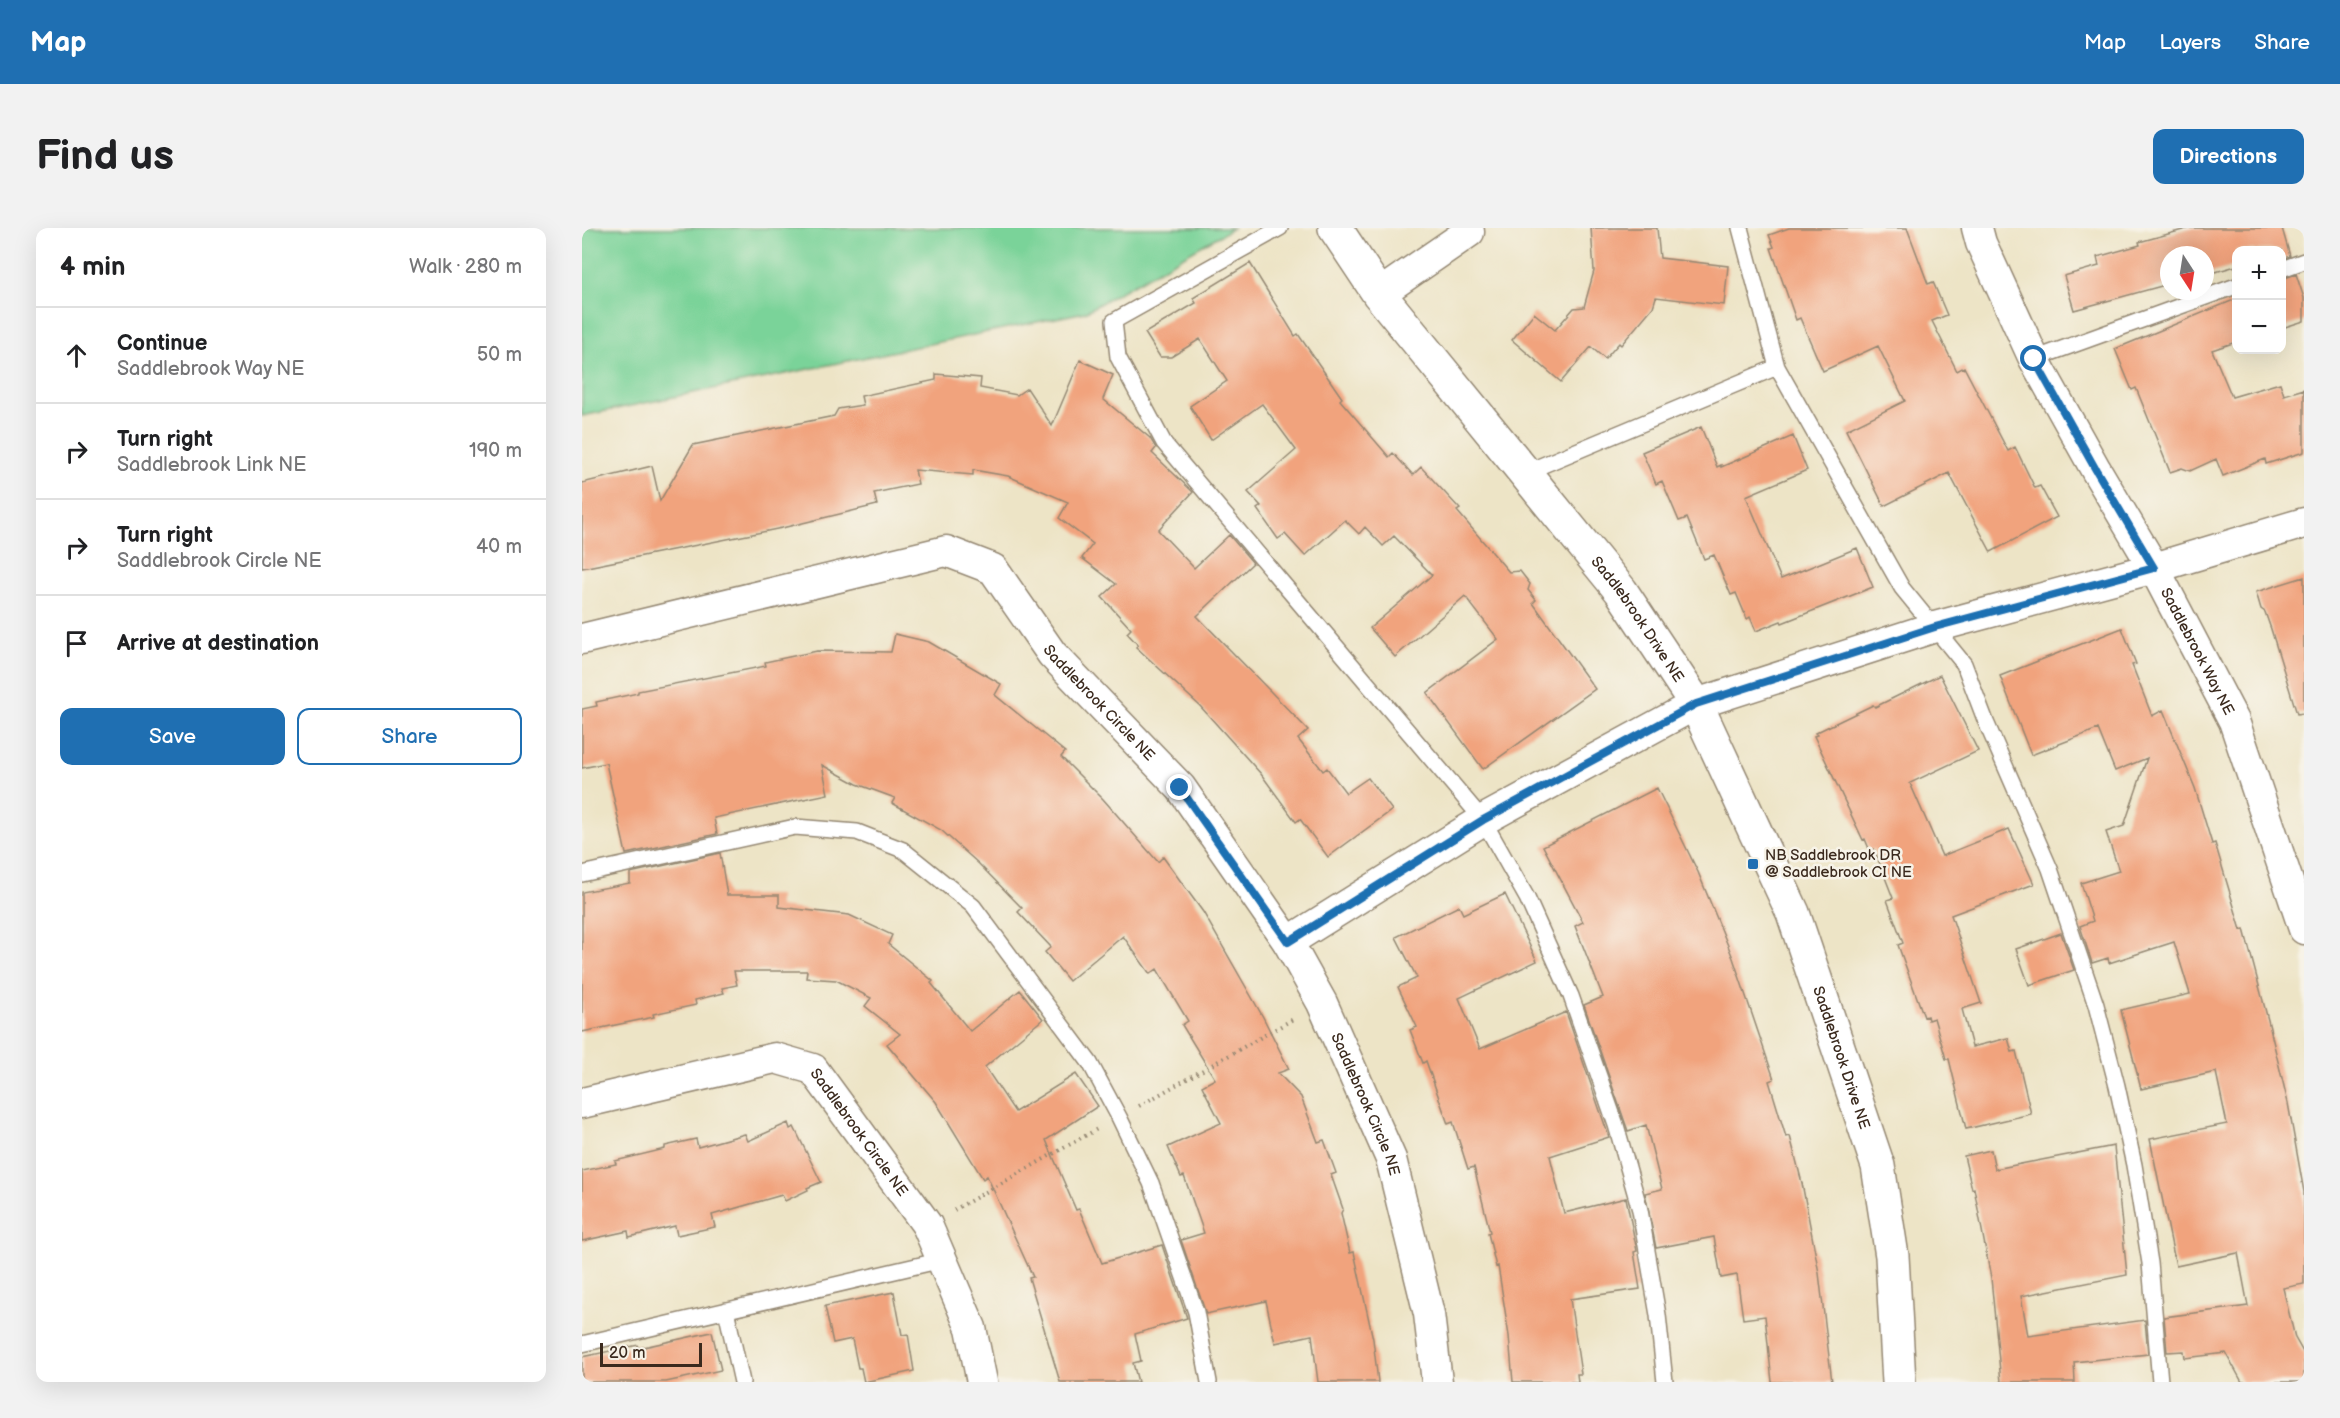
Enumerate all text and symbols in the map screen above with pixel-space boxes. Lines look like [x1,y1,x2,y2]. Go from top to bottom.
text: Map [30,26,86,59]
text: Map [2084,30,2126,55]
text: Layers [2159,30,2221,55]
text: Share [2254,30,2310,55]
button: Directions [2153,129,2304,184]
text: Find us [36,131,174,182]
north arrow [2160,246,2214,300]
map controls [2232,246,2286,354]
button: + [2232,246,2286,300]
text: 4 min [60,252,125,283]
text: Walk · 280 m [409,255,522,279]
button: − [2232,300,2286,354]
text: Continue [117,330,207,357]
icon: ahead [60,339,93,372]
text: 50 m [477,343,522,367]
route start [2020,345,2046,371]
text: Saddlebrook Way NE [117,357,305,381]
text: Turn right [117,426,213,453]
icon: right [60,435,93,468]
text: 190 m [469,439,522,463]
text: Saddlebrook Link NE [117,453,306,477]
text: Turn right [117,522,213,549]
icon: right [60,531,93,564]
text: 40 m [476,535,522,559]
text: Saddlebrook Circle NE [117,549,322,573]
street label: Saddlebrook Drive NE [1587,553,1688,686]
street label: Saddlebrook Way NE [2156,585,2238,718]
icon: arrive [60,627,93,660]
text: Arrive at destination [117,630,319,657]
street label: Saddlebrook Circle NE [1039,641,1159,765]
button: Save [60,708,285,765]
button: Share [297,708,522,765]
route end [1166,774,1192,800]
place label: NB Saddlebrook DR @ Saddlebrook CI NE [1765,846,1912,882]
marker: NB Saddlebrook DR @ Saddlebrook CI NE [1746,857,1760,871]
street label: Saddlebrook Drive NE [1808,984,1874,1132]
street label: Saddlebrook Circle NE [1326,1030,1404,1178]
street label: Saddlebrook Circle NE [806,1065,912,1200]
scale bar [600,1340,702,1368]
text: 20 m [609,1344,645,1363]

